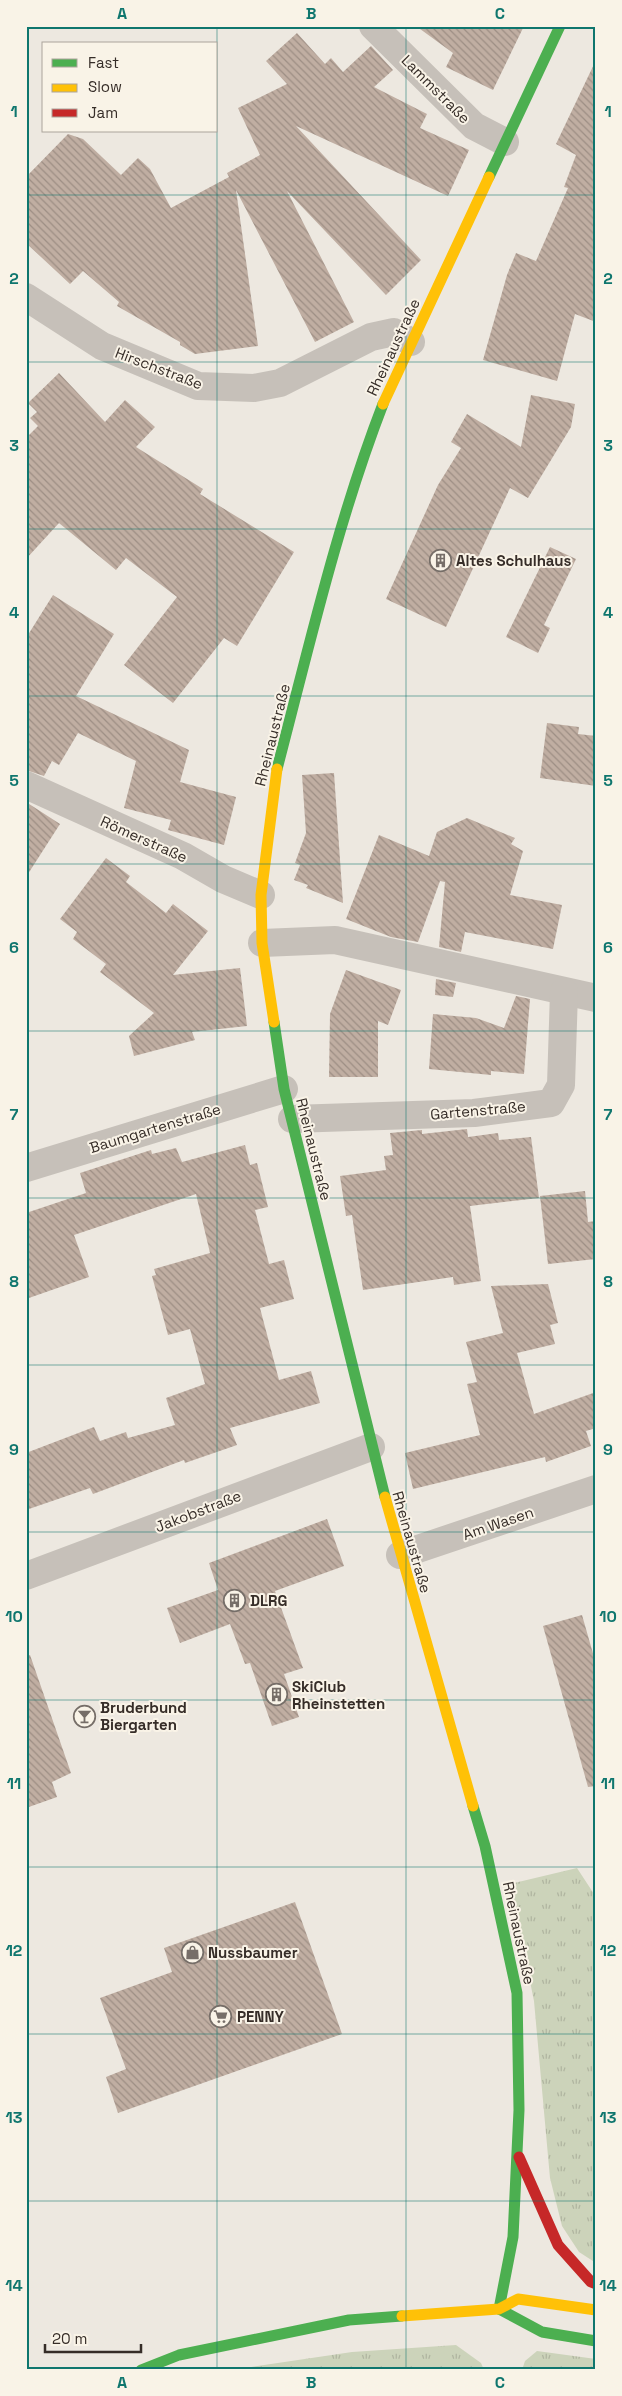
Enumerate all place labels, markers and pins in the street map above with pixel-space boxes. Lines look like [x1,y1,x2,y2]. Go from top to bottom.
building icon: Altes Schulhaus [428,548,452,572]
place label: Altes Schulhaus [456,551,572,570]
building icon: DLRG [222,1588,246,1612]
place label: DLRG [250,1591,288,1610]
place label: SkiClub Rheinstetten [292,1677,385,1713]
building icon: SkiClub Rheinstetten [264,1683,288,1707]
place label: Bruderbund Biergarten [100,1698,187,1734]
bar icon: Bruderbund Biergarten [72,1704,96,1728]
shop icon: Nussbaumer [180,1940,204,1964]
place label: Nussbaumer [208,1943,298,1962]
supermarket icon: PENNY [209,2004,233,2028]
place label: PENNY [237,2007,284,2026]

